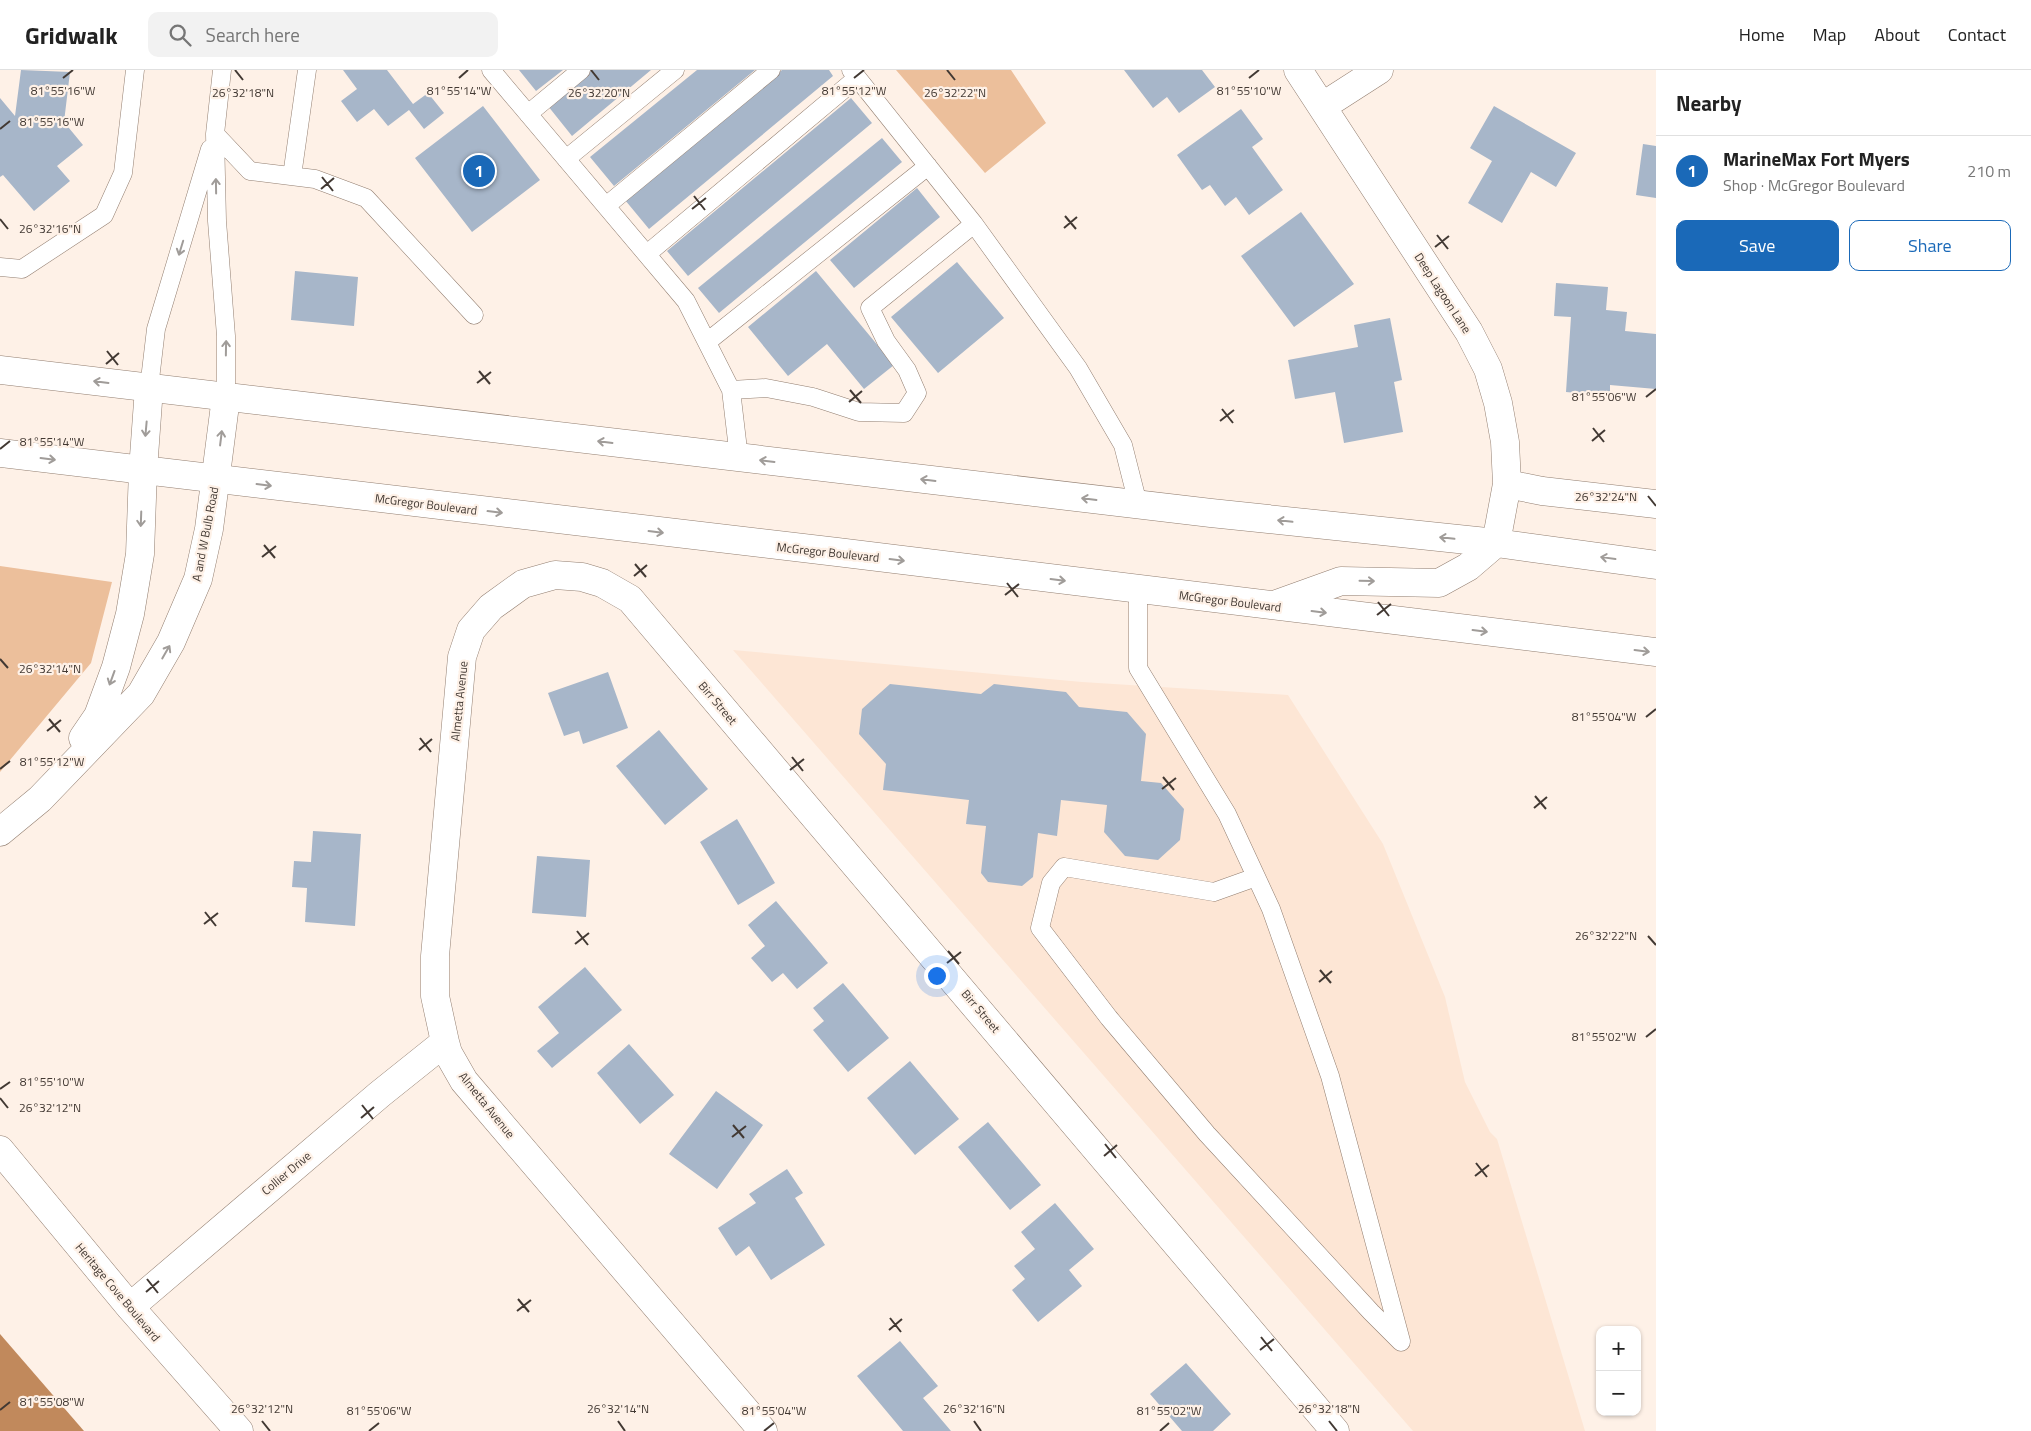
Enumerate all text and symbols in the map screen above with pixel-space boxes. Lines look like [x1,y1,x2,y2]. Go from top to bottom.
search box [148,12,498,57]
text: Gridwalk [25,17,118,53]
text: Search here [206,20,300,49]
icon: search [166,21,194,49]
text: Home [1739,21,1785,48]
text: Map [1813,21,1846,48]
text: About [1874,21,1920,48]
text: Contact [1948,21,2006,48]
text: 81°55'16"W [31,81,96,100]
text: 81°55'14"W [427,81,492,100]
text: 81°55'12"W [822,81,887,100]
text: 81°55'10"W [1217,81,1282,100]
text: 26°32'18"N [212,83,274,102]
text: 26°32'20"N [568,83,630,102]
text: 26°32'22"N [924,83,986,102]
text: Nearby [1676,87,1741,119]
text: 81°55'16"W [20,112,85,131]
text: MarineMax Fort Myers [1723,144,1910,173]
pin: 1 [463,152,495,190]
text: 1 [1688,159,1696,183]
text: 210 m [1967,159,2011,183]
text: Shop · McGregor Boulevard [1723,173,1905,197]
one-way arrow [212,178,221,194]
text: 26°32'16"N [19,219,81,238]
button: Save [1676,220,1839,271]
button: Share [1849,220,2011,271]
one-way arrow [175,239,185,255]
street label: Deep Lagoon Lane [1410,249,1476,337]
one-way arrow [221,341,231,357]
one-way arrow [93,377,109,387]
text: 81°55'06"W [1572,387,1637,406]
one-way arrow [141,421,151,437]
one-way arrow [216,430,226,446]
text: 81°55'14"W [20,432,85,451]
one-way arrow [597,437,613,447]
one-way arrow [40,454,56,464]
one-way arrow [759,456,775,466]
one-way arrow [920,475,936,485]
one-way arrow [256,480,272,490]
street label: A and W Bulb Road [187,485,223,583]
text: 26°32'24"N [1575,487,1637,506]
street label: McGregor Boulevard [374,488,478,520]
one-way arrow [1082,494,1098,504]
one-way arrow [487,507,503,517]
one-way arrow [136,510,146,527]
one-way arrow [1277,516,1293,526]
one-way arrow [648,527,664,537]
one-way arrow [1439,533,1455,543]
street label: McGregor Boulevard [776,537,880,567]
one-way arrow [1600,553,1616,563]
one-way arrow [889,555,905,565]
one-way arrow [1050,575,1066,585]
one-way arrow [1359,576,1375,586]
street label: McGregor Boulevard [1178,585,1282,617]
one-way arrow [1311,607,1327,617]
one-way arrow [1472,626,1488,636]
one-way arrow [161,645,171,659]
one-way arrow [1633,646,1649,656]
text: 26°32'14"N [19,659,81,678]
street label: Almetta Avenue [445,660,473,742]
one-way arrow [107,670,116,685]
street label: Birr Street [694,677,742,730]
text: 81°55'04"W [1572,707,1637,726]
text: 81°55'12"W [20,752,85,771]
text: 26°32'22"N [1575,926,1637,945]
your location [924,963,950,989]
street label: Birr Street [957,985,1005,1038]
text: 81°55'02"W [1572,1027,1637,1046]
street label: Almetta Avenue [454,1068,520,1142]
text: 81°55'10"W [20,1072,85,1091]
text: 26°32'12"N [19,1098,81,1117]
street label: Collier Drive [257,1146,315,1200]
street label: Heritage Cove Boulevard [71,1238,165,1346]
map controls [1596,1326,1641,1416]
button: + [1596,1326,1641,1371]
button: − [1596,1371,1641,1416]
text: 81°55'08"W [20,1392,85,1411]
text: 26°32'12"N [231,1399,293,1418]
text: 26°32'14"N [587,1399,649,1418]
text: 26°32'16"N [943,1399,1005,1418]
text: 26°32'18"N [1298,1399,1360,1418]
text: 81°55'06"W [347,1401,412,1420]
text: 81°55'04"W [742,1401,807,1420]
text: 81°55'02"W [1137,1401,1202,1420]

